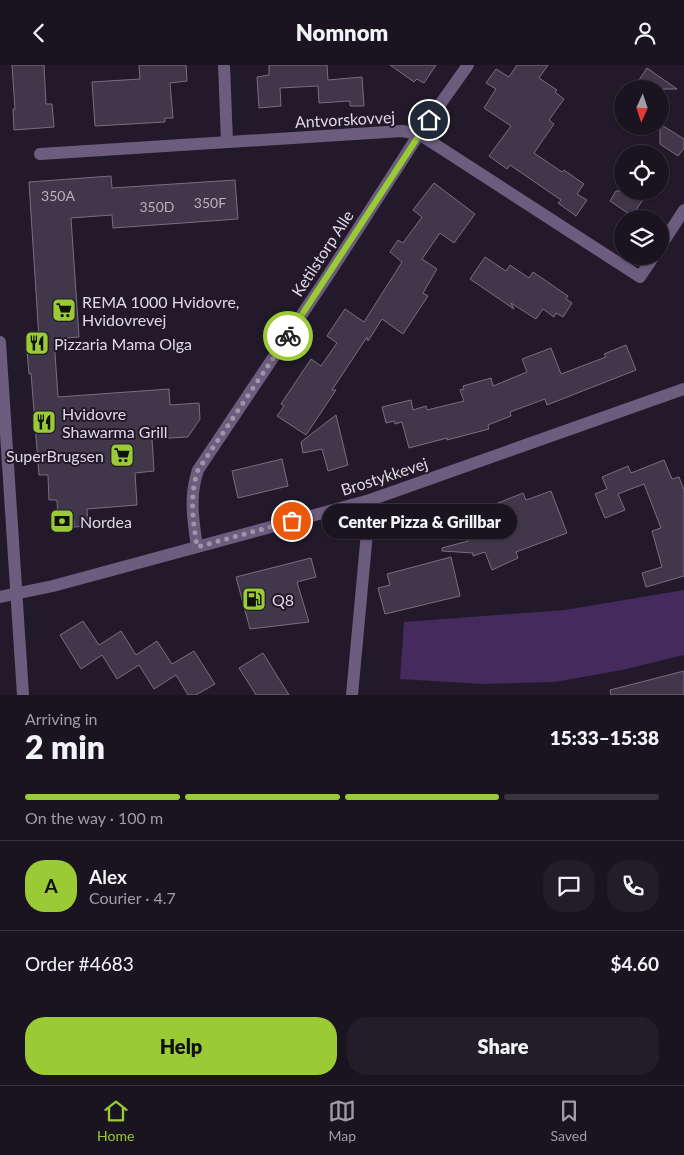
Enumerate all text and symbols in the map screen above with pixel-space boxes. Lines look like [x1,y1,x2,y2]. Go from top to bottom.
icon: back [25,19,53,47]
text: Nomnom [296,19,388,46]
icon: person [631,19,659,47]
north arrow [614,80,669,135]
map controls [614,80,669,265]
pin [408,99,450,141]
icon: home [415,106,443,134]
street label: Antvorskovvej [294,107,396,131]
button: locate [614,145,669,200]
house number: 350A [41,187,75,204]
house number: 350F [194,194,226,211]
house number: 350D [139,198,175,215]
street label: Ketilstorp Alle [287,206,357,300]
button: layers [614,210,669,265]
place label: REMA 1000 Hvidovre, Hvidovrevej [82,292,240,329]
supermarket icon: REMA 1000 Hvidovre, Hvidovrevej [51,297,77,323]
courier [263,311,313,361]
icon: bike [274,322,302,350]
restaurant icon: Pizzaria Mama Olga [24,330,50,356]
place label: Pizzaria Mama Olga [54,334,192,353]
place label: Hvidovre Shawarma Grill [62,404,168,441]
restaurant icon: Hvidovre Shawarma Grill [31,409,57,435]
supermarket icon: SuperBrugsen [109,442,135,468]
place label: SuperBrugsen [6,446,104,465]
street label: Brostykkevej [338,453,430,499]
pin [271,500,313,542]
callout: Center Pizza & Grillbar [322,503,517,539]
icon: bag [278,507,306,535]
bank icon: Nordea [49,508,75,534]
place label: Nordea [80,512,132,531]
text: Center Pizza & Grillbar [338,512,501,531]
fuel station icon: Q8 [241,586,267,612]
place label: Q8 [272,590,294,609]
text: Arriving in [25,709,98,728]
text: 15:33–15:38 [550,726,659,749]
text: 2 min [25,727,105,766]
text: On the way · 100 m [25,808,163,827]
button: chat [543,860,595,912]
button: phone [607,860,659,912]
text: Alex [89,865,127,888]
text: A [44,874,58,897]
text: Courier · 4.7 [89,888,176,907]
text: Order #4683 [25,952,134,975]
text: $4.60 [610,952,659,975]
button: Help [25,1017,337,1075]
button: Share [347,1017,659,1075]
tab: Home [97,1097,134,1144]
tab: Map [328,1097,356,1144]
tab: Saved [550,1097,587,1144]

